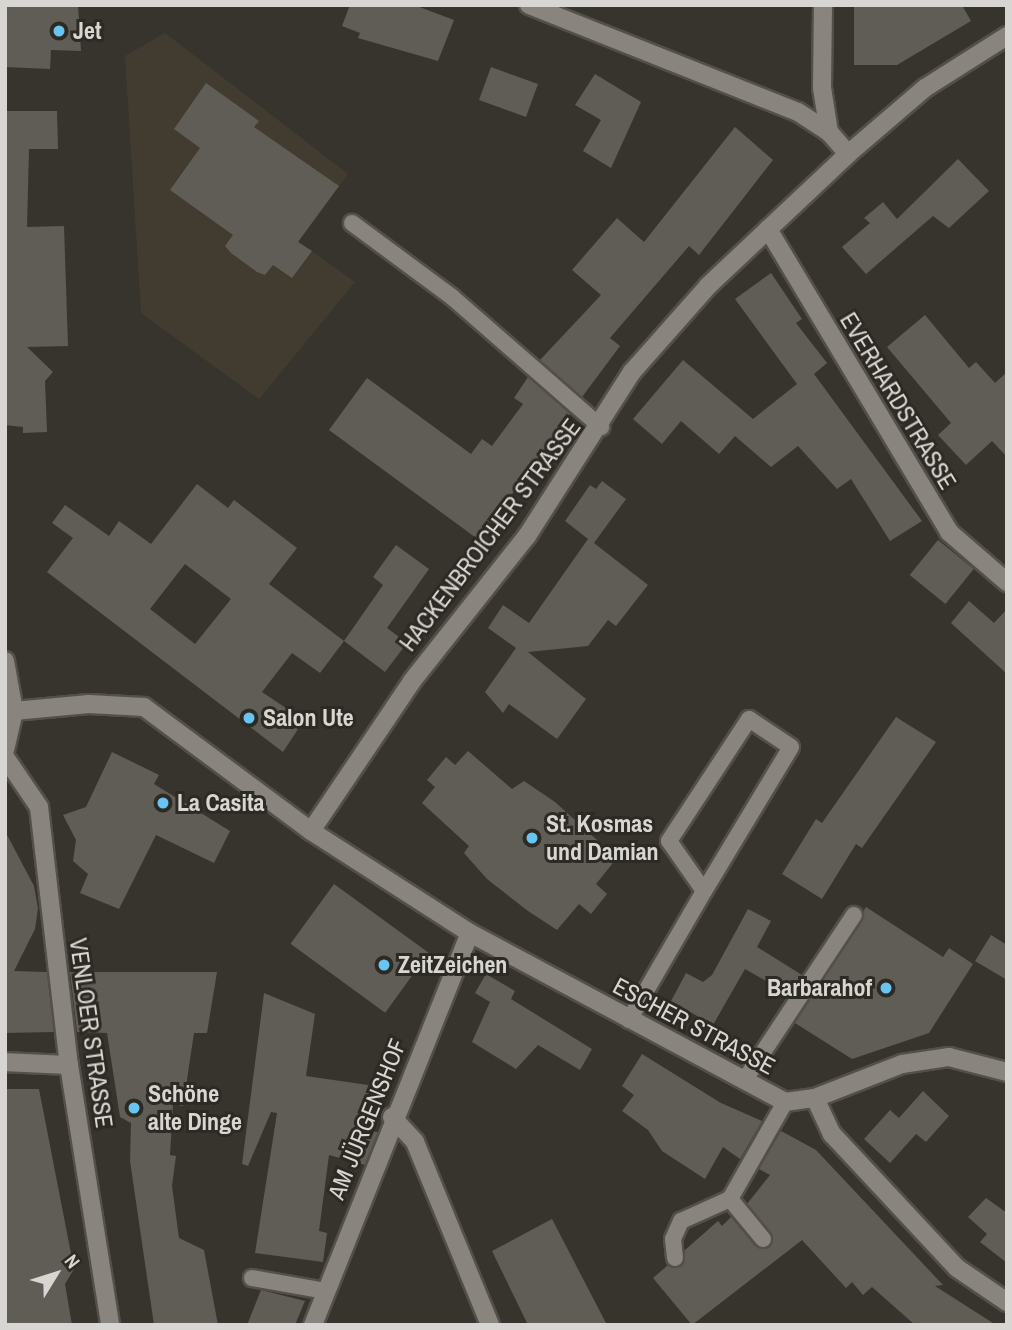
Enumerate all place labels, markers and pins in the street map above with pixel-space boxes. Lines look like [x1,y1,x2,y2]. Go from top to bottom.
place label: Jet [73,17,101,45]
marker: Jet [51,23,67,39]
place label: Salon Ute [263,704,354,732]
marker: Salon Ute [241,710,257,726]
place label: La Casita [177,789,265,817]
marker: La Casita [155,795,171,811]
place label: St. Kosmas und Damian [546,810,659,866]
marker: St. Kosmas und Damian [524,830,540,846]
place label: ZeitZeichen [398,951,507,979]
marker: ZeitZeichen [376,957,392,973]
place label: Barbarahof [767,974,872,1002]
marker: Barbarahof [878,980,894,996]
place label: Schöne alte Dinge [148,1080,242,1136]
marker: Schöne alte Dinge [126,1100,142,1116]

